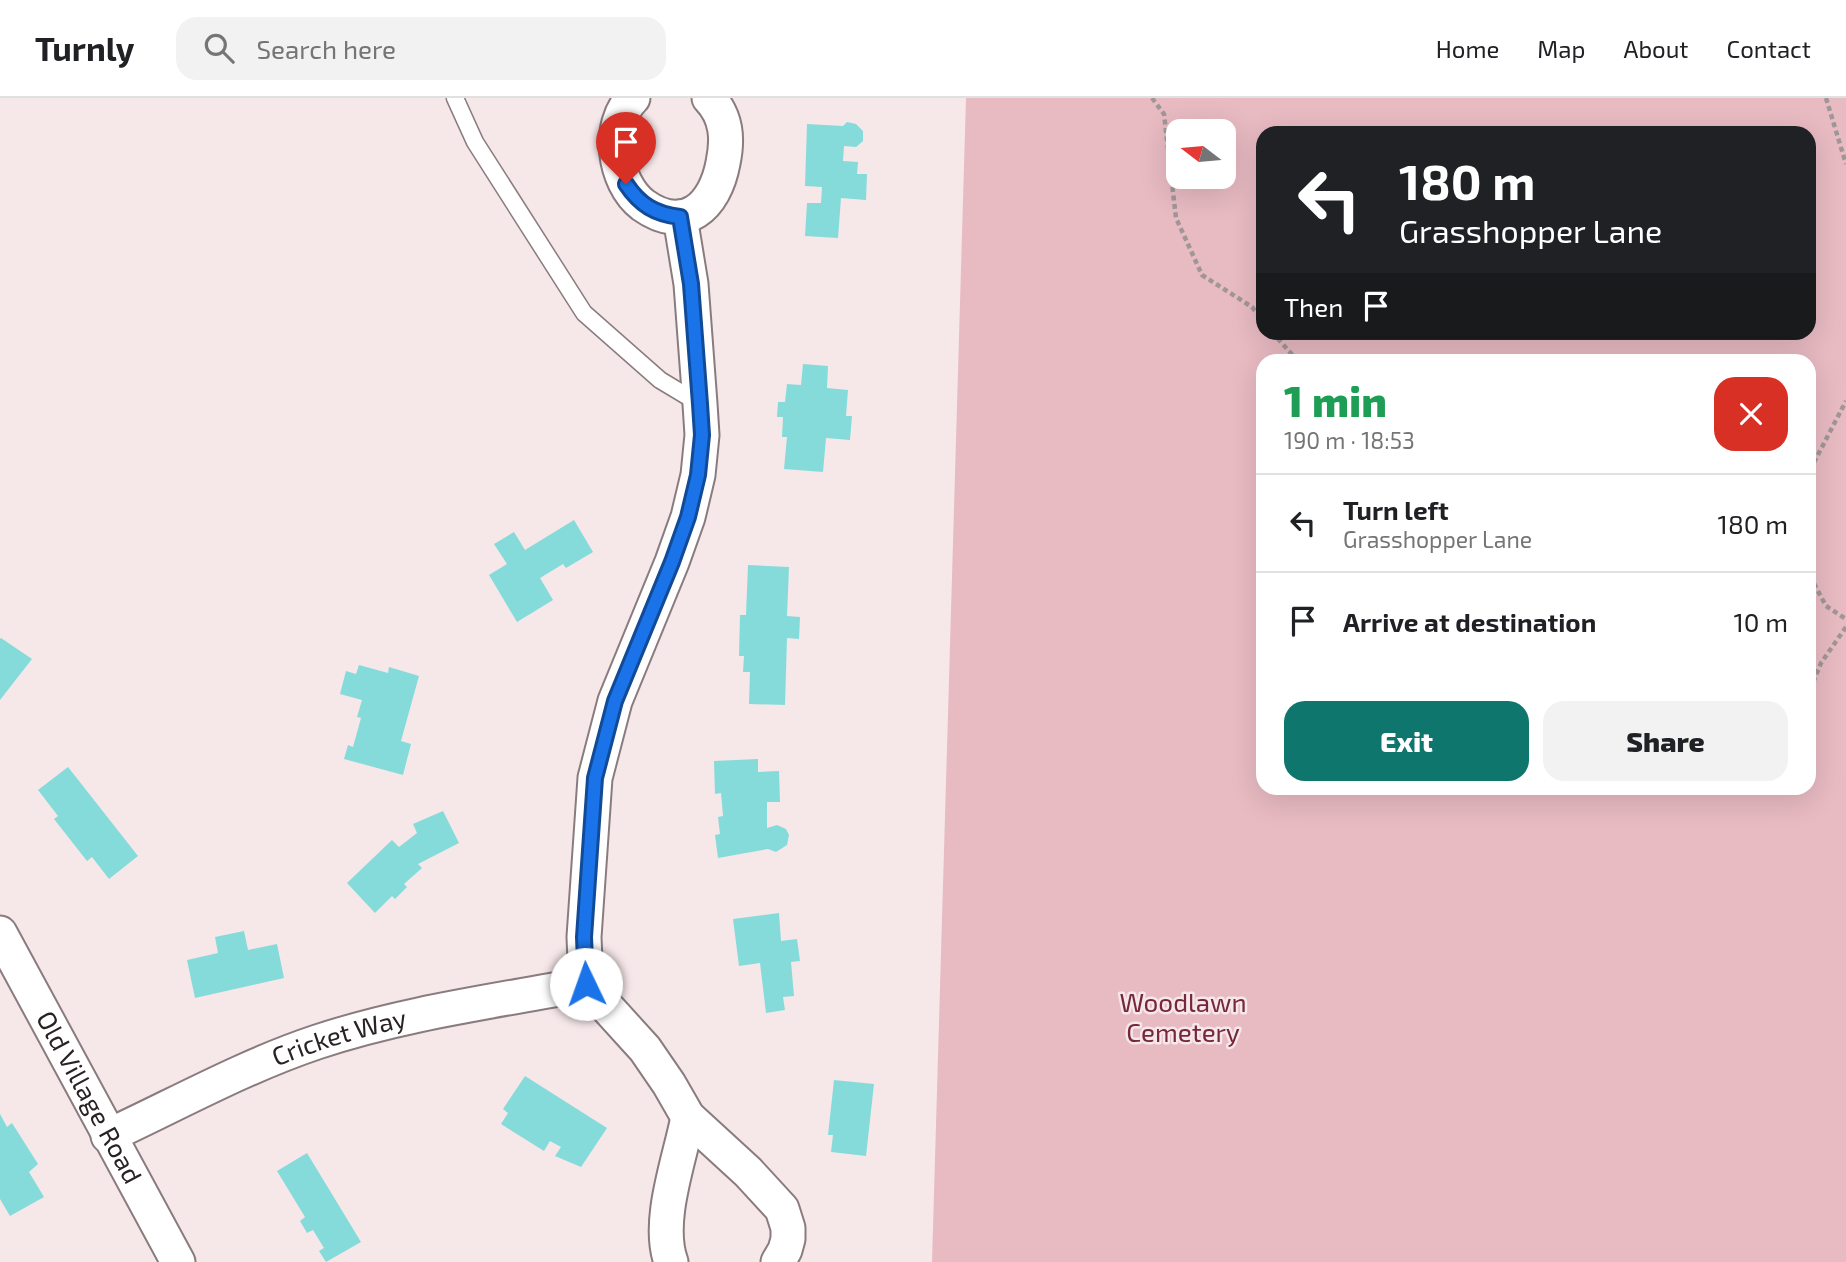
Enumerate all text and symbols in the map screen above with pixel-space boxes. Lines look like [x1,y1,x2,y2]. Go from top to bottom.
search box [176,17,666,80]
text: Turnly [35,28,134,68]
icon: search [200,29,238,67]
text: Search here [256,33,396,64]
text: Home [1436,34,1499,63]
text: Map [1537,34,1585,63]
text: About [1623,34,1689,63]
text: Contact [1727,34,1811,63]
pin [596,112,656,184]
north arrow [1166,119,1236,189]
map controls [1166,119,1236,189]
icon: arrive [607,123,645,161]
text: 180 m [1399,151,1535,210]
icon: left [1284,154,1375,245]
text: Grasshopper Lane [1399,211,1662,249]
icon: arrive [1357,287,1395,325]
text: Then [1284,291,1343,322]
text: 1 min [1284,375,1387,425]
button: close [1714,377,1788,451]
text: 190 m · 18:53 [1284,426,1415,454]
text: Turn left [1343,494,1449,525]
icon: left [1284,504,1322,542]
text: 180 m [1718,508,1788,539]
text: Grasshopper Lane [1343,525,1532,553]
icon: arrive [1284,602,1322,640]
text: Arrive at destination [1343,606,1596,637]
text: 10 m [1733,606,1788,637]
button: Exit [1284,701,1529,781]
button: Share [1543,701,1788,781]
position arrow [549,947,623,1021]
park label: Woodlawn Cemetery [1119,986,1247,1047]
street label: Cricket Way [267,1001,409,1071]
street label: Old Village Road [31,1005,149,1188]

